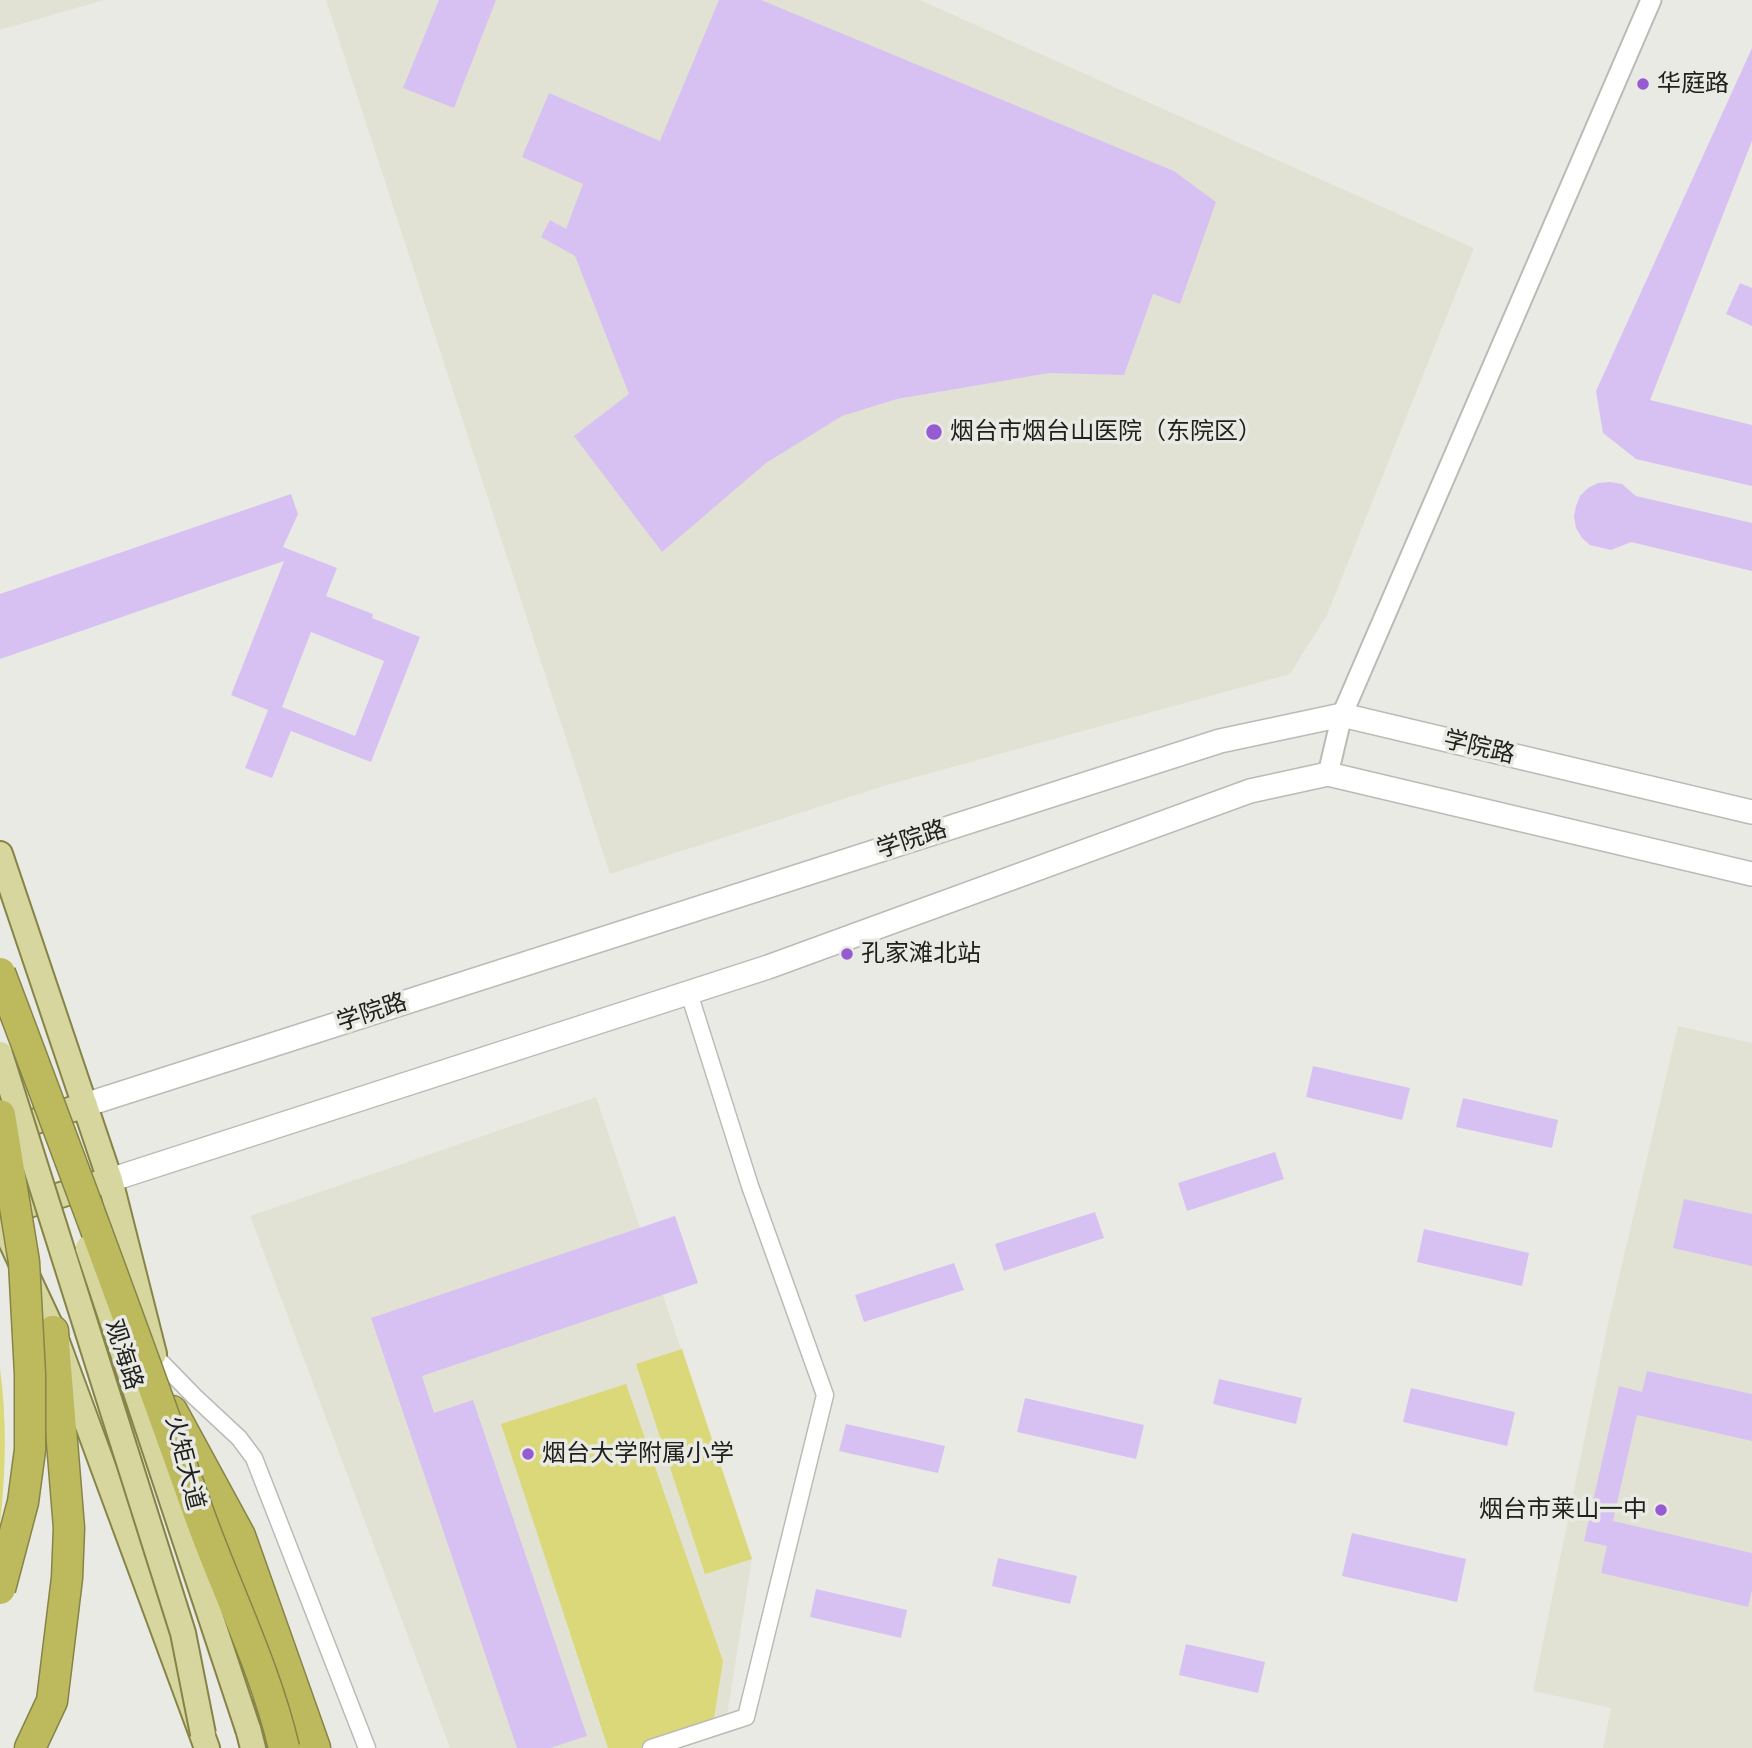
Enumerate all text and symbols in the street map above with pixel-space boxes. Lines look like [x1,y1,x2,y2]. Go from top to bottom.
place label: 华庭路 [1657,70,1729,98]
marker: 华庭路 [1635,76,1651,92]
place label: 烟台市烟台山医院（东院区） [950,418,1262,446]
marker: 烟台市烟台山医院（东院区） [924,422,944,442]
street label: 学院路 [1441,726,1517,770]
street label: 学院路 [873,815,951,865]
place label: 孔家滩北站 [861,940,981,968]
marker: 孔家滩北站 [839,946,855,962]
street label: 学院路 [333,988,411,1038]
street label: 观海路 [98,1316,148,1394]
street label: 火矩大道 [158,1413,210,1513]
place label: 烟台大学附属小学 [542,1440,734,1468]
marker: 烟台大学附属小学 [520,1446,536,1462]
place label: 烟台市莱山一中 [1479,1496,1647,1524]
marker: 烟台市莱山一中 [1653,1502,1669,1518]

